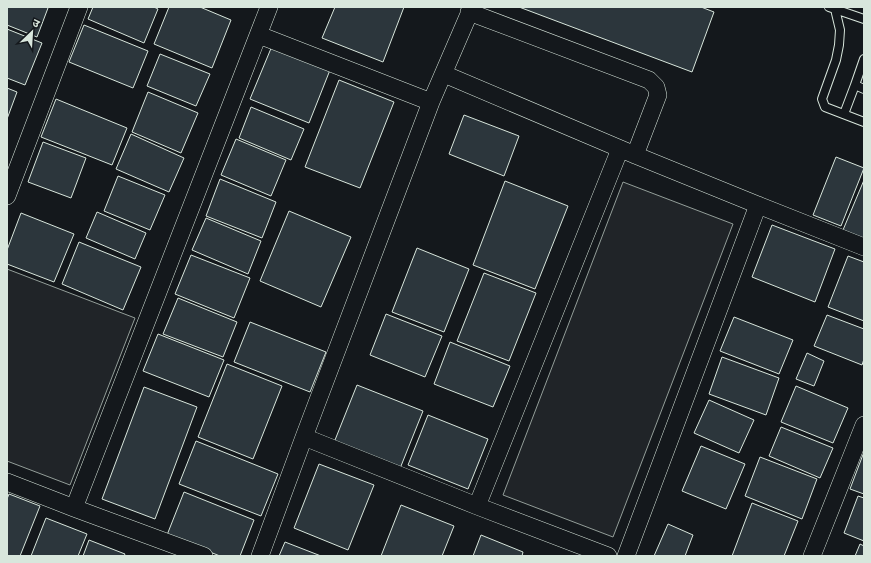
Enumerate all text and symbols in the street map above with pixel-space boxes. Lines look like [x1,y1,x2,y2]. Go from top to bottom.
north arrow [12,12,52,52]
text: उ [31,16,42,30]

